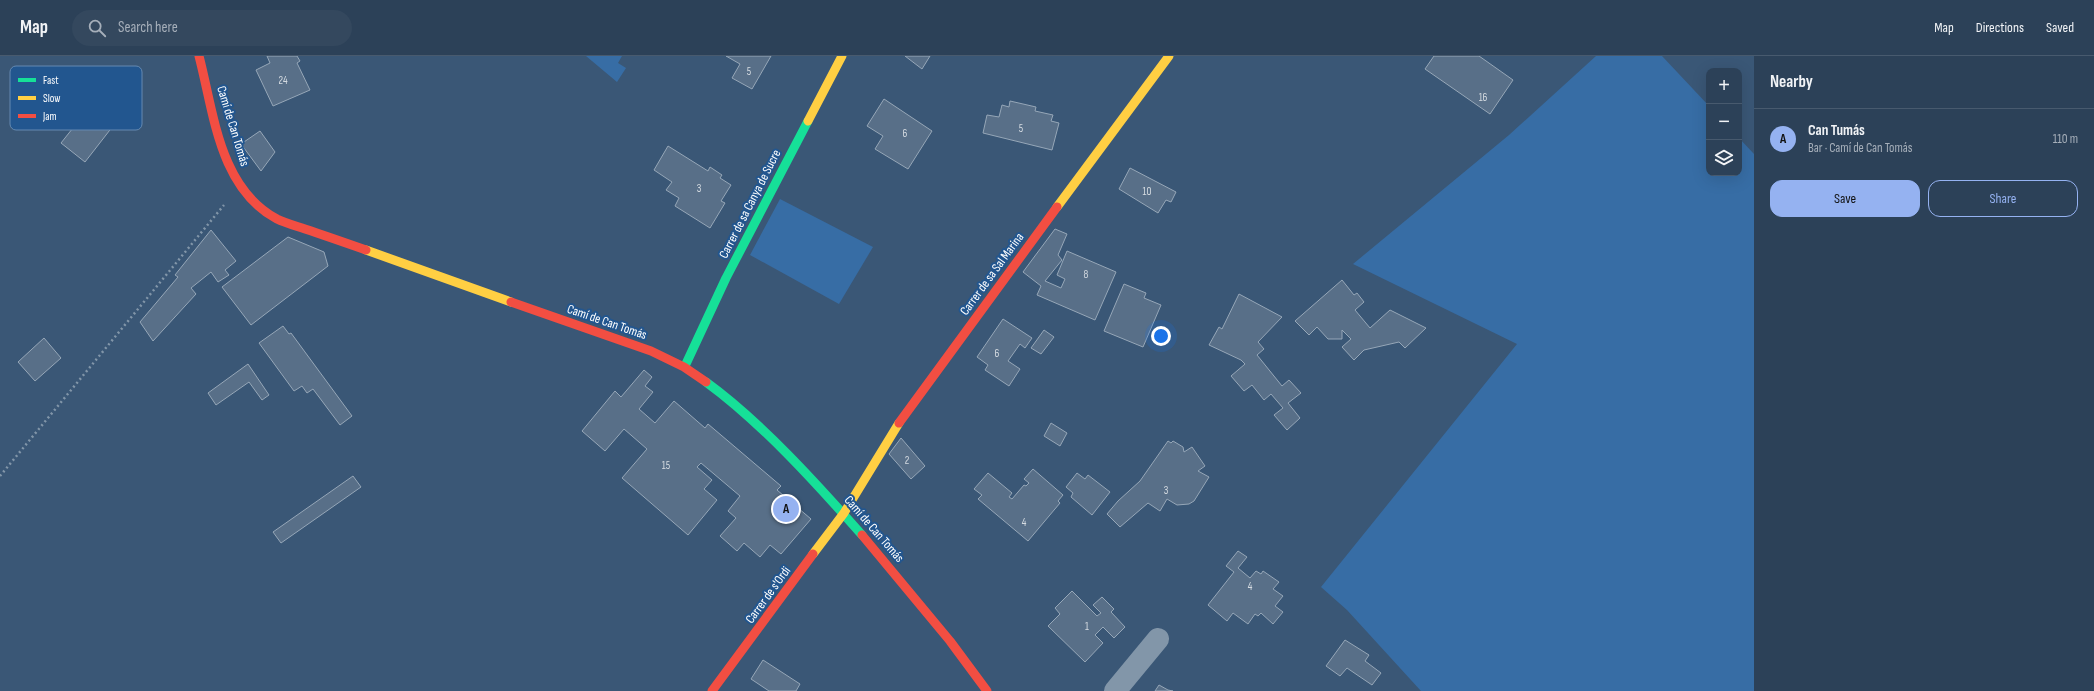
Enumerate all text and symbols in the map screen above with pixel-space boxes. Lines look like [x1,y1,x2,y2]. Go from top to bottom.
search box [72,10,352,46]
text: Map [20,16,48,39]
icon: search [86,17,108,39]
text: Search here [118,18,178,37]
text: Map [1934,19,1954,36]
text: Directions [1976,19,2024,36]
text: Saved [2046,19,2074,36]
house number: 5 [747,65,751,78]
legend [10,66,142,130]
map controls [1706,68,1742,176]
button: + [1706,68,1742,104]
text: Nearby [1770,72,1813,92]
text: Fast [43,74,59,87]
house number: 24 [278,74,288,87]
street label: Camí de Can Tomás [213,84,253,168]
house number: 16 [1479,91,1488,104]
text: Slow [43,92,60,105]
button: − [1706,104,1742,140]
text: Jam [42,110,57,123]
text: Can Tumás [1808,121,1865,140]
house number: 5 [1019,122,1023,135]
house number: 6 [903,127,908,140]
text: A [1780,131,1786,147]
text: 110 m [2053,131,2078,147]
button: layers [1706,140,1742,176]
text: Bar · Camí de Can Tomás [1808,140,1912,156]
street label: Carrer de sa Canya de Sucre [716,147,784,261]
button: Save [1770,180,1920,217]
button: Share [1928,180,2078,217]
house number: 3 [697,182,702,195]
house number: 10 [1143,185,1151,198]
street label: Carrer de sa Sal Marina [957,230,1027,318]
house number: 8 [1084,268,1089,281]
street label: Camí de Can Tomás [565,301,649,343]
your location [1151,326,1171,346]
house number: 6 [995,347,1000,360]
house number: 2 [905,454,910,467]
house number: 15 [662,459,670,472]
house number: 3 [1164,484,1169,497]
street label: Camí de Can Tomás [841,492,908,566]
pin: A [773,494,799,524]
house number: 4 [1022,516,1027,529]
street label: Carrer de s'Ordi [742,563,794,627]
house number: 4 [1248,580,1253,593]
house number: 1 [1085,620,1089,633]

